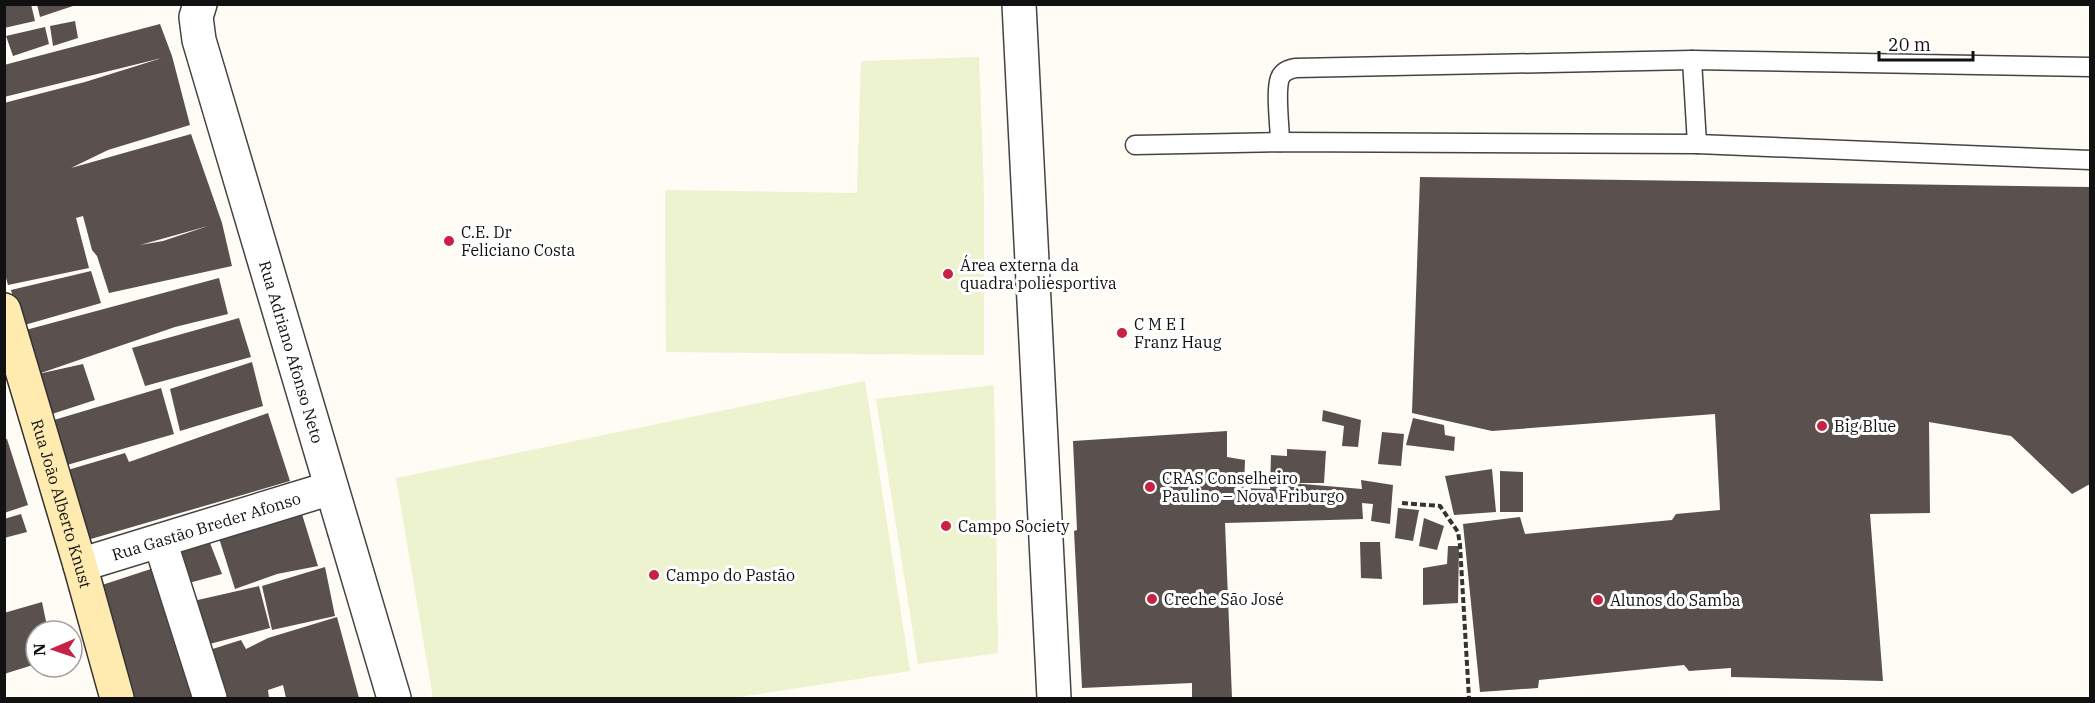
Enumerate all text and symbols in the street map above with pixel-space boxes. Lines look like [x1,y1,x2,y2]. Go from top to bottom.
scale bar [1879,24,1974,62]
text: 20 m [1888,33,1931,56]
place label: C.E. Dr Feliciano Costa [461,222,575,260]
marker: C.E. Dr Feliciano Costa [442,234,456,248]
place label: Área externa da quadra poliesportiva [960,254,1117,293]
street label: Rua Adriano Afonso Neto [255,258,328,445]
marker: Área externa da quadra poliesportiva [941,267,955,281]
place label: C M E I Franz Haug [1134,314,1222,352]
marker: C M E I Franz Haug [1115,326,1129,340]
place label: Big Blue [1834,416,1896,436]
street label: Rua João Alberto Knust [27,417,96,591]
marker: Big Blue [1815,419,1829,433]
place label: CRAS Conselheiro Paulino – Nova Friburgo [1162,468,1344,506]
marker: CRAS Conselheiro Paulino – Nova Friburgo [1143,480,1157,494]
street label: Rua Gastão Breder Afonso [109,488,303,565]
place label: Campo Society [958,516,1070,536]
marker: Campo Society [939,519,953,533]
place label: Campo do Pastão [666,565,795,585]
marker: Campo do Pastão [647,568,661,582]
place label: Creche São José [1164,589,1284,609]
place label: Alunos do Samba [1610,590,1741,610]
marker: Creche São José [1145,592,1159,606]
marker: Alunos do Samba [1591,593,1605,607]
north arrow [24,619,84,679]
text: N [29,643,49,656]

